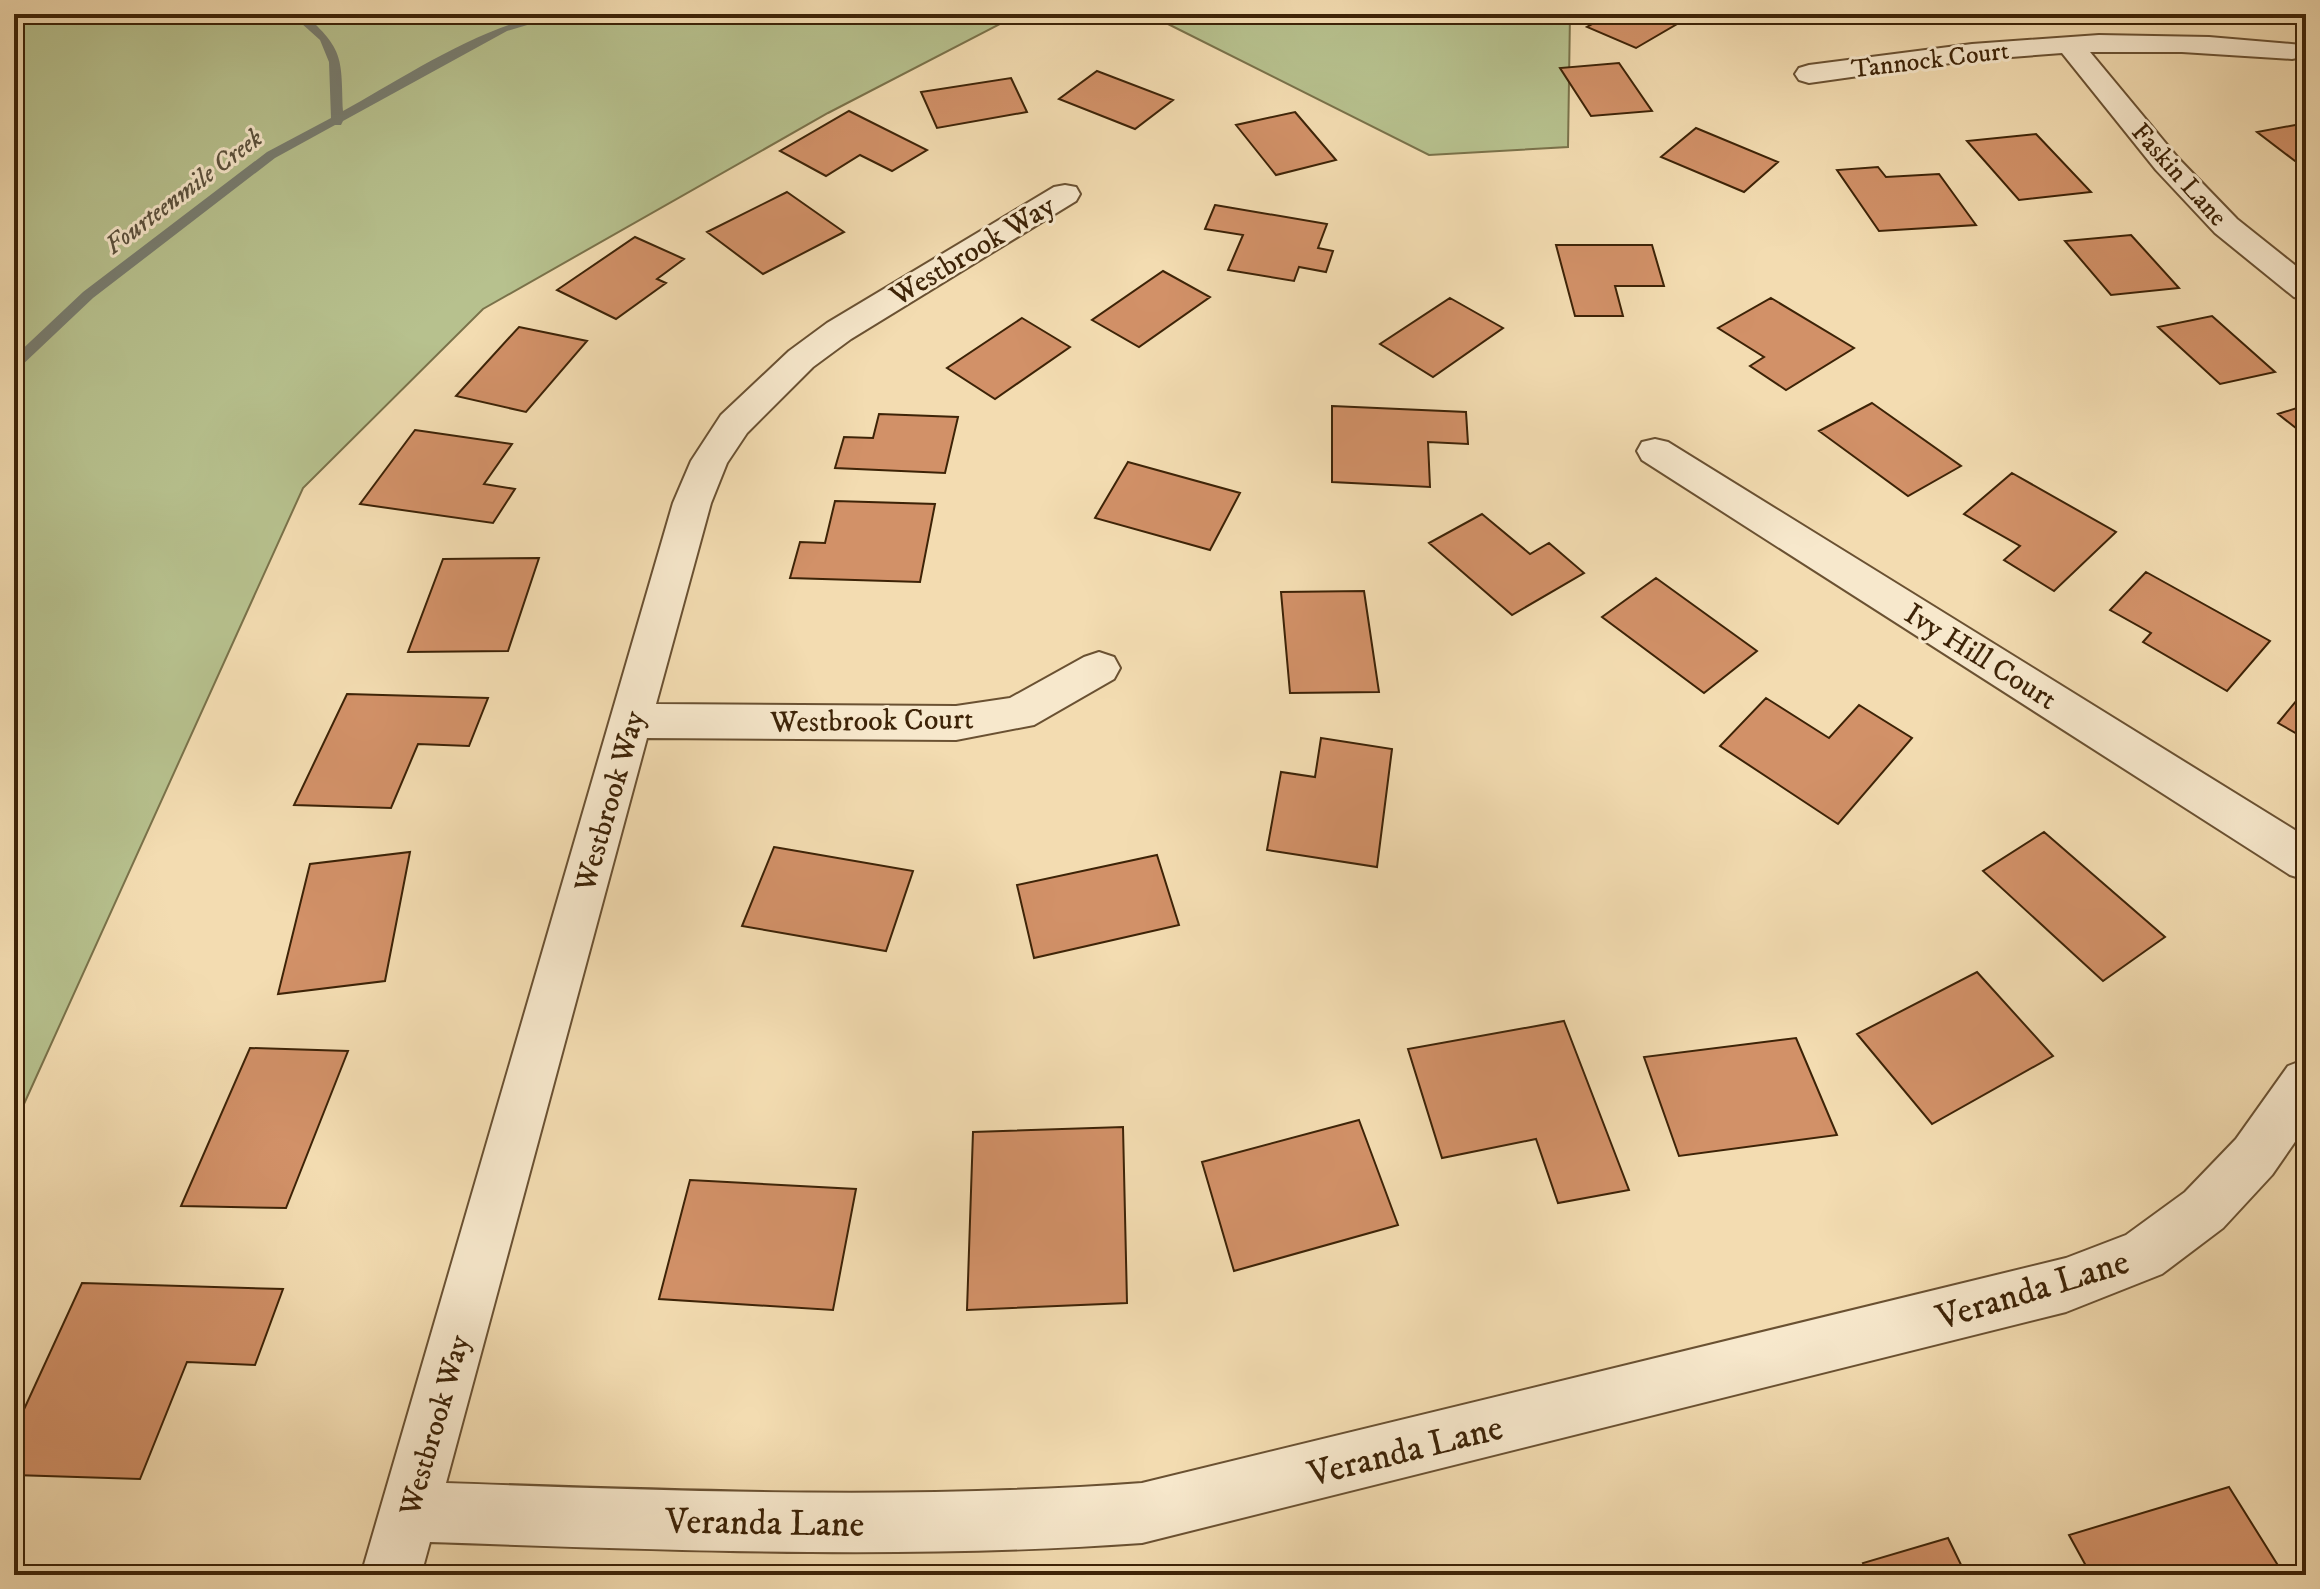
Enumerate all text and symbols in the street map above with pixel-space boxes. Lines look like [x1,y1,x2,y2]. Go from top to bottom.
street label: Tannock Court [1850,34,2011,87]
street label: Faskin Lane [2124,117,2234,233]
water label: Fourteenmile Creek [98,122,270,262]
street label: Westbrook Way [883,187,1063,316]
street label: Ivy Hill Court [1897,596,2063,719]
street label: Westbrook Court [769,701,974,742]
street label: Westbrook Way [567,706,654,897]
street label: Veranda Lane [1930,1240,2134,1341]
street label: Westbrook Way [392,1330,479,1521]
street label: Veranda Lane [1303,1406,1508,1498]
street label: Veranda Lane [664,1499,865,1548]

